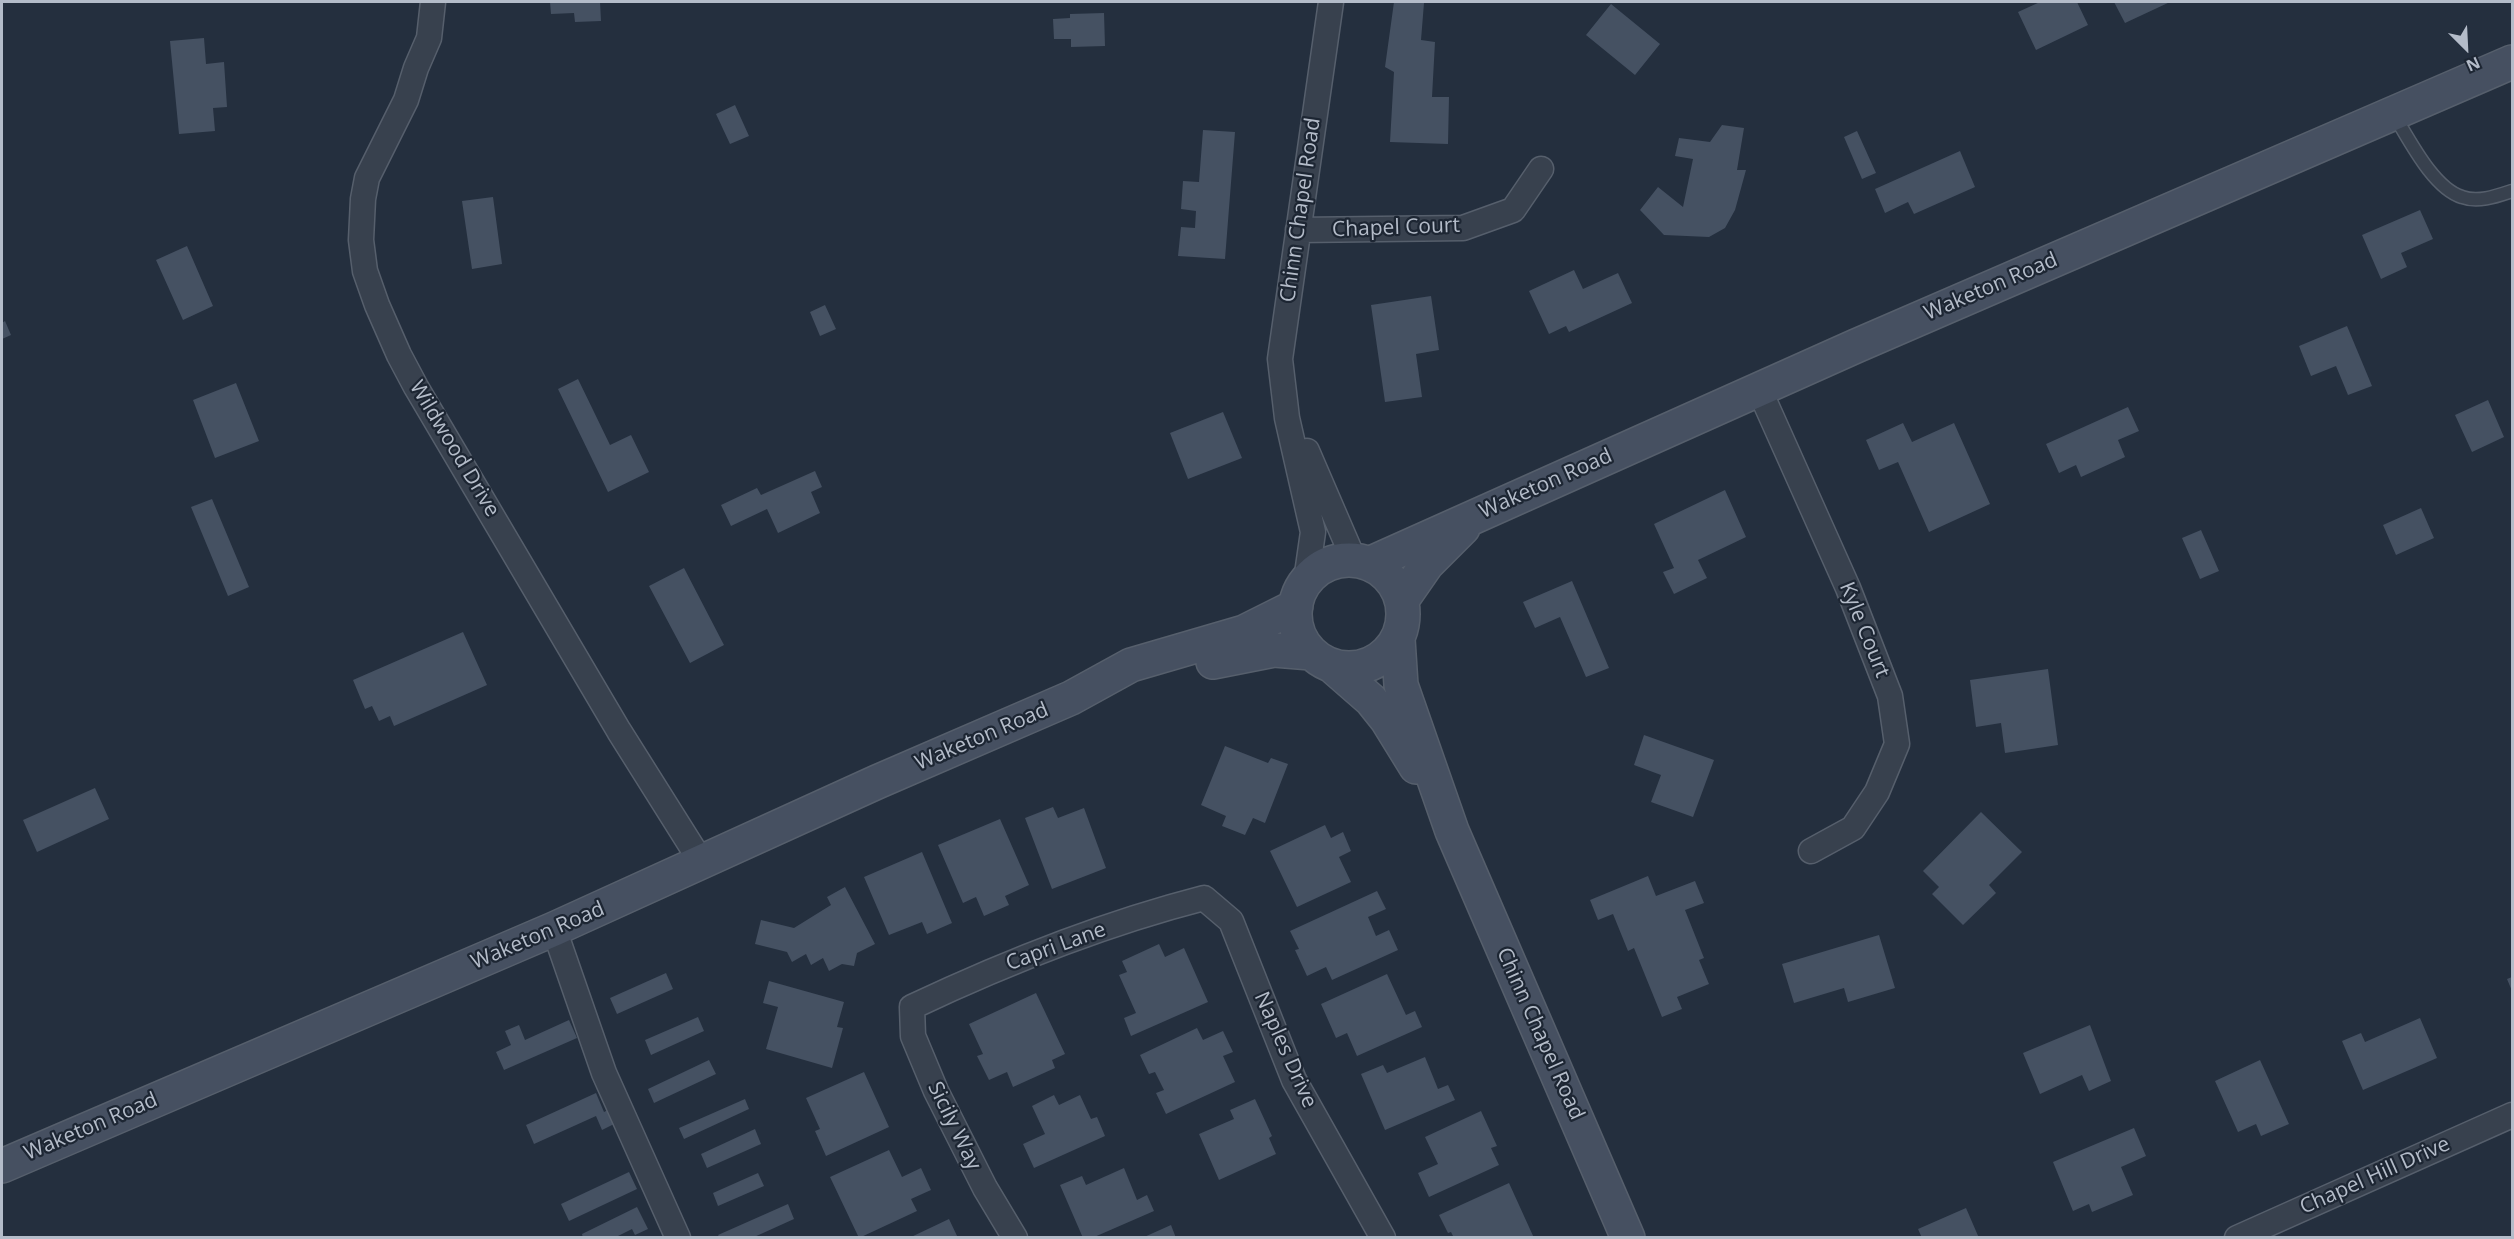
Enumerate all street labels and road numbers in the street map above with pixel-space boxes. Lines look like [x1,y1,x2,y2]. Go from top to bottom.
street label: Chinn Chapel Road [1276,116,1326,304]
street label: Chapel Court [1332,213,1460,243]
street label: Waketon Road [1921,248,2061,326]
street label: Wildwood Drive [404,376,504,522]
street label: Waketon Road [1476,444,1616,524]
street label: Kyle Court [1833,579,1895,681]
street label: Waketon Road [912,698,1052,776]
street label: Waketon Road [468,897,608,975]
street label: Capri Lane [1003,917,1109,977]
street label: Chinn Chapel Road [1491,944,1589,1124]
street label: Naples Drive [1248,988,1322,1112]
street label: Sicily Way [922,1078,986,1174]
street label: Waketon Road [21,1088,161,1166]
street label: Chapel Hill Drive [2296,1132,2454,1220]

